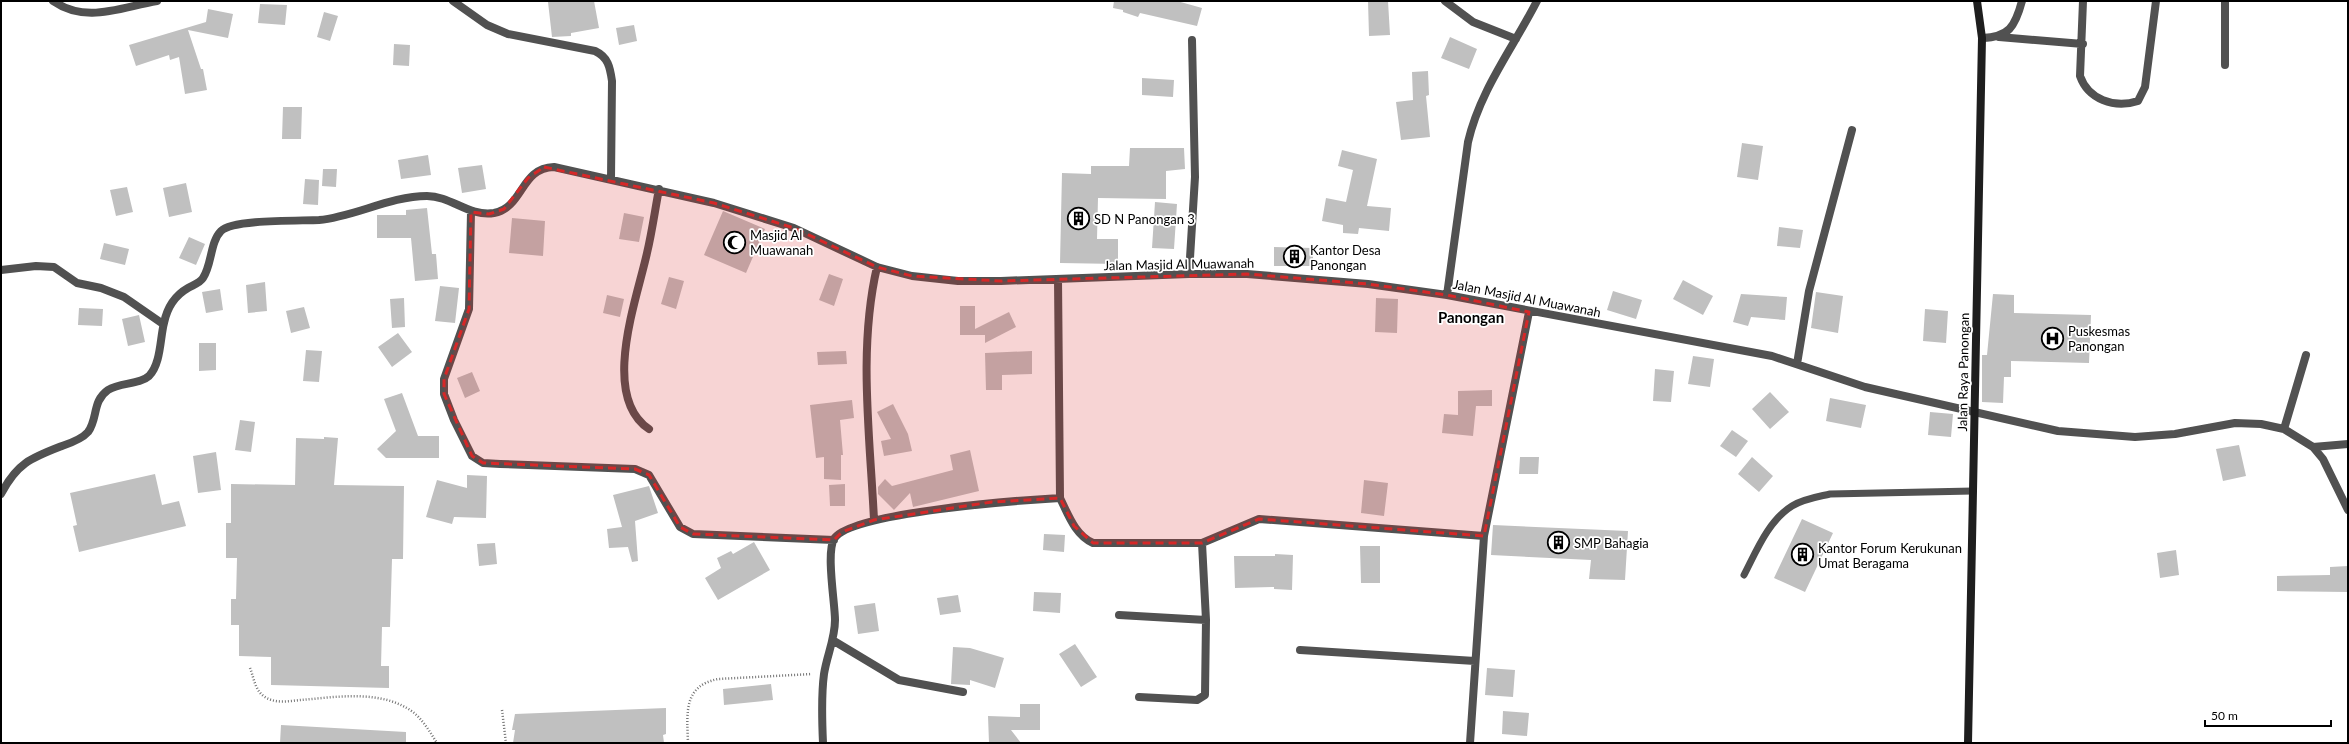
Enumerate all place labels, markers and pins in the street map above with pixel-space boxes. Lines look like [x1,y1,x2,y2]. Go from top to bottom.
building icon: SD N Panongan 3 [1066,206,1092,232]
place label: SD N Panongan 3 [1094,211,1195,227]
place label: Masjid Al Muawanah [750,227,813,258]
mosque icon: Masjid Al Muawanah [722,229,748,255]
place label: Kantor Desa Panongan [1310,242,1381,273]
building icon: Kantor Desa Panongan [1281,244,1307,270]
place label: Puskesmas Panongan [2068,323,2131,354]
hospital icon: Puskesmas Panongan [2040,325,2066,351]
building icon: SMP Bahagia [1546,530,1572,556]
place label: SMP Bahagia [1574,535,1649,551]
place label: Kantor Forum Kerukunan Umat Beragama [1818,540,1962,571]
building icon: Kantor Forum Kerukunan Umat Beragama [1790,542,1816,568]

